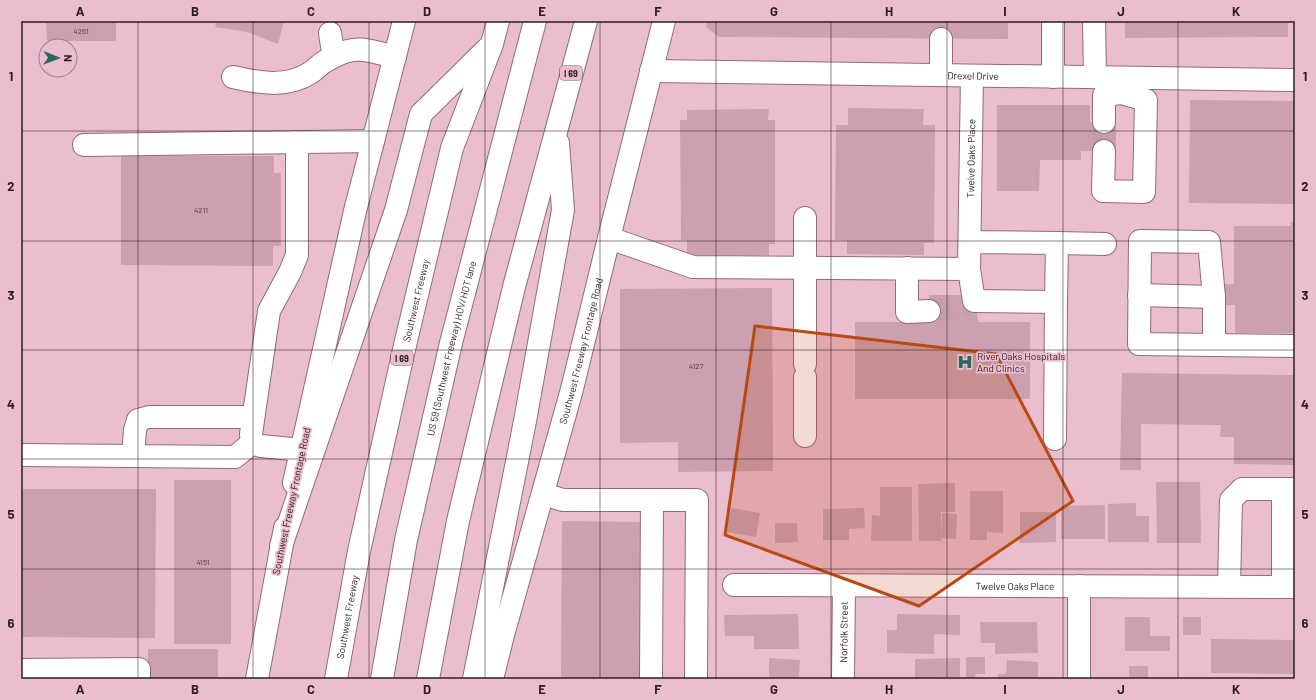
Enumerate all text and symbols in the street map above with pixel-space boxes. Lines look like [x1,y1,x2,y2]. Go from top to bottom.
text: A [76,3,85,19]
text: B [191,3,199,19]
text: C [307,3,315,19]
text: D [423,3,431,19]
text: E [538,3,546,19]
text: F [654,3,662,19]
text: G [770,3,778,19]
text: H [885,3,893,19]
text: I [1003,3,1007,19]
text: J [1117,3,1125,19]
text: K [1232,3,1240,19]
house number: 4261 [73,26,89,36]
north arrow [38,38,78,78]
text: N [62,54,75,62]
road number: I 69 [560,66,582,80]
text: 1 [9,68,13,84]
text: 1 [1303,68,1307,84]
street label: Drexel Drive [947,69,999,82]
street label: Twelve Oaks Place [964,119,977,198]
text: 2 [7,178,15,194]
text: 2 [1301,178,1309,194]
house number: 4211 [194,205,208,215]
street label: Southwest Freeway [400,257,431,343]
street label: US 59 (Southwest Freeway) HOV/HOT lane [424,260,478,437]
street label: Southwest Freeway Frontage Road [556,276,605,425]
text: 3 [7,287,15,303]
text: 3 [1301,287,1309,303]
place label: River Oaks Hospitals And Clinics [977,350,1065,374]
road number: I 69 [391,351,413,365]
hospital icon: River Oaks Hospitals And Clinics [956,353,974,371]
house number: 4127 [689,361,703,371]
text: 4 [7,396,15,412]
text: 4 [1301,396,1309,412]
street label: Southwest Freeway Frontage Road [270,426,312,576]
text: 5 [7,506,15,522]
text: 5 [1301,506,1309,522]
house number: 4151 [196,557,210,567]
street label: Southwest Freeway [334,574,361,660]
street label: Twelve Oaks Place [976,580,1054,592]
street label: Norfolk Street [837,601,850,663]
text: 6 [8,615,15,631]
text: 6 [1302,615,1309,631]
text: A [76,681,85,697]
text: B [191,681,199,697]
text: C [307,681,315,697]
text: D [423,681,431,697]
text: E [538,681,546,697]
text: F [654,681,662,697]
text: G [770,681,778,697]
text: H [885,681,893,697]
text: I [1003,681,1007,697]
text: J [1117,681,1125,697]
text: K [1232,681,1240,697]

